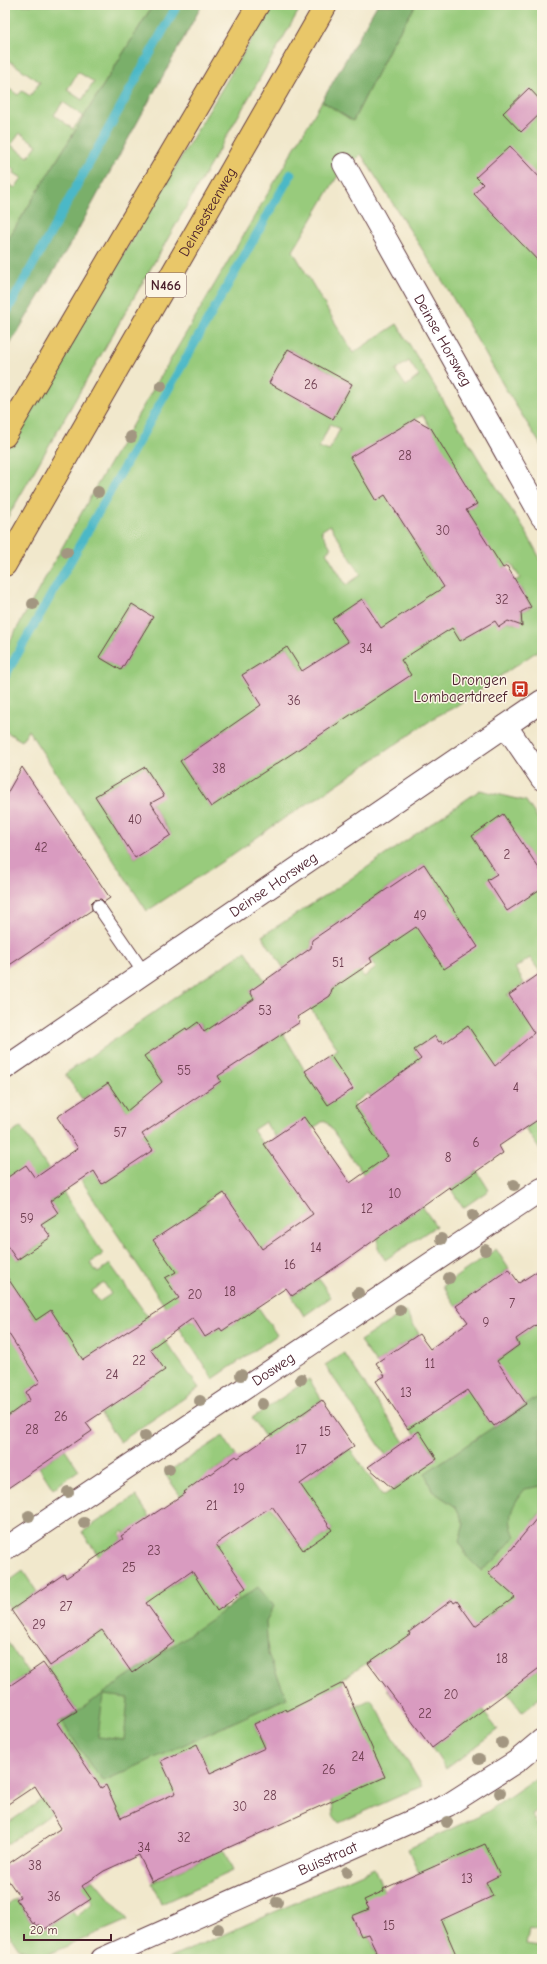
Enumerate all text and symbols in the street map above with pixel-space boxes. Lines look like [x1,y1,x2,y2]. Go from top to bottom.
street label: Deinsesteenweg [175,164,240,260]
road number: N466 [146,273,186,297]
street label: Deinse Horsweg [410,291,476,389]
house number: 26 [304,377,318,392]
house number: 28 [398,448,412,463]
house number: 30 [436,523,450,538]
house number: 32 [495,592,509,607]
house number: 34 [360,641,372,656]
place label: Drongen Lombaertdreef [413,671,508,706]
bus stop icon: Drongen Lombaertdreef [510,679,530,699]
house number: 36 [287,693,301,708]
house number: 38 [212,761,226,776]
house number: 40 [128,812,142,827]
house number: 42 [34,840,48,855]
house number: 2 [504,847,511,862]
street label: Deinse Horsweg [226,848,321,921]
house number: 49 [413,908,427,923]
house number: 51 [332,955,344,970]
house number: 53 [258,1003,272,1018]
house number: 55 [177,1063,191,1078]
house number: 4 [513,1080,519,1095]
house number: 57 [113,1125,127,1140]
house number: 6 [472,1135,480,1150]
house number: 8 [445,1150,452,1165]
house number: 10 [388,1186,402,1201]
house number: 12 [361,1201,373,1216]
house number: 59 [20,1211,34,1226]
house number: 14 [310,1240,322,1255]
house number: 16 [284,1257,296,1272]
house number: 18 [224,1284,236,1299]
house number: 20 [188,1287,202,1302]
house number: 7 [509,1296,515,1311]
house number: 9 [483,1315,490,1330]
street label: Dosweg [248,1348,298,1390]
house number: 22 [132,1353,146,1368]
house number: 11 [425,1356,435,1371]
house number: 24 [105,1367,119,1382]
house number: 13 [400,1385,412,1400]
house number: 26 [54,1409,68,1424]
house number: 28 [25,1422,39,1437]
house number: 15 [319,1424,331,1439]
house number: 17 [295,1442,307,1457]
house number: 19 [233,1481,245,1496]
house number: 21 [206,1498,218,1513]
house number: 23 [147,1543,161,1558]
house number: 25 [122,1560,136,1575]
house number: 27 [60,1599,72,1614]
house number: 29 [32,1617,46,1632]
house number: 18 [496,1651,508,1666]
house number: 20 [444,1687,458,1702]
house number: 22 [418,1706,432,1721]
house number: 24 [351,1749,365,1764]
house number: 26 [322,1762,336,1777]
house number: 28 [263,1788,277,1803]
house number: 30 [233,1799,247,1814]
house number: 32 [177,1830,191,1845]
street label: Buisstraat [295,1837,361,1880]
house number: 34 [138,1840,150,1855]
house number: 38 [28,1858,42,1873]
house number: 13 [461,1871,473,1886]
house number: 36 [47,1889,61,1904]
scale bar [24,1916,111,1942]
house number: 15 [383,1918,395,1933]
text: 20 m [30,1923,58,1937]

